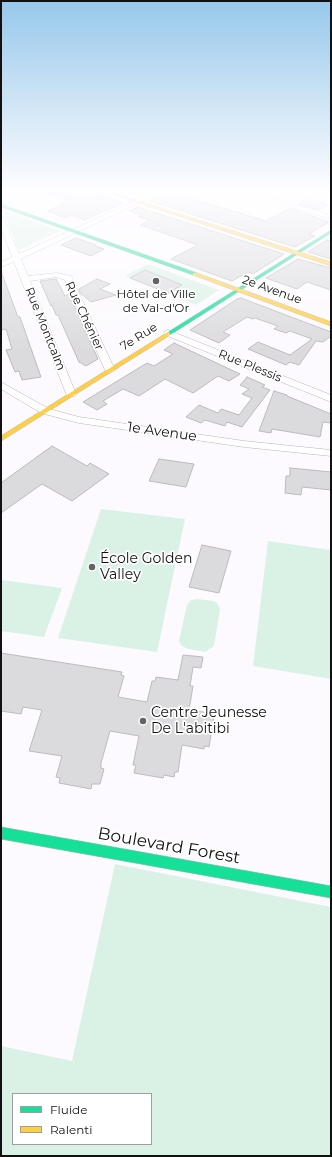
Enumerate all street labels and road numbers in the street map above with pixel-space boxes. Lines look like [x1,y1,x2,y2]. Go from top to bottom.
street label: 2e Avenue [240,273,304,307]
street label: Rue Chénier [62,279,106,353]
street label: Rue Montcalm [22,285,68,373]
street label: 7e Rue [118,320,160,354]
street label: Rue Plessis [216,347,284,385]
street label: 1e Avenue [126,419,198,445]
street label: Boulevard Forest [96,823,242,869]

